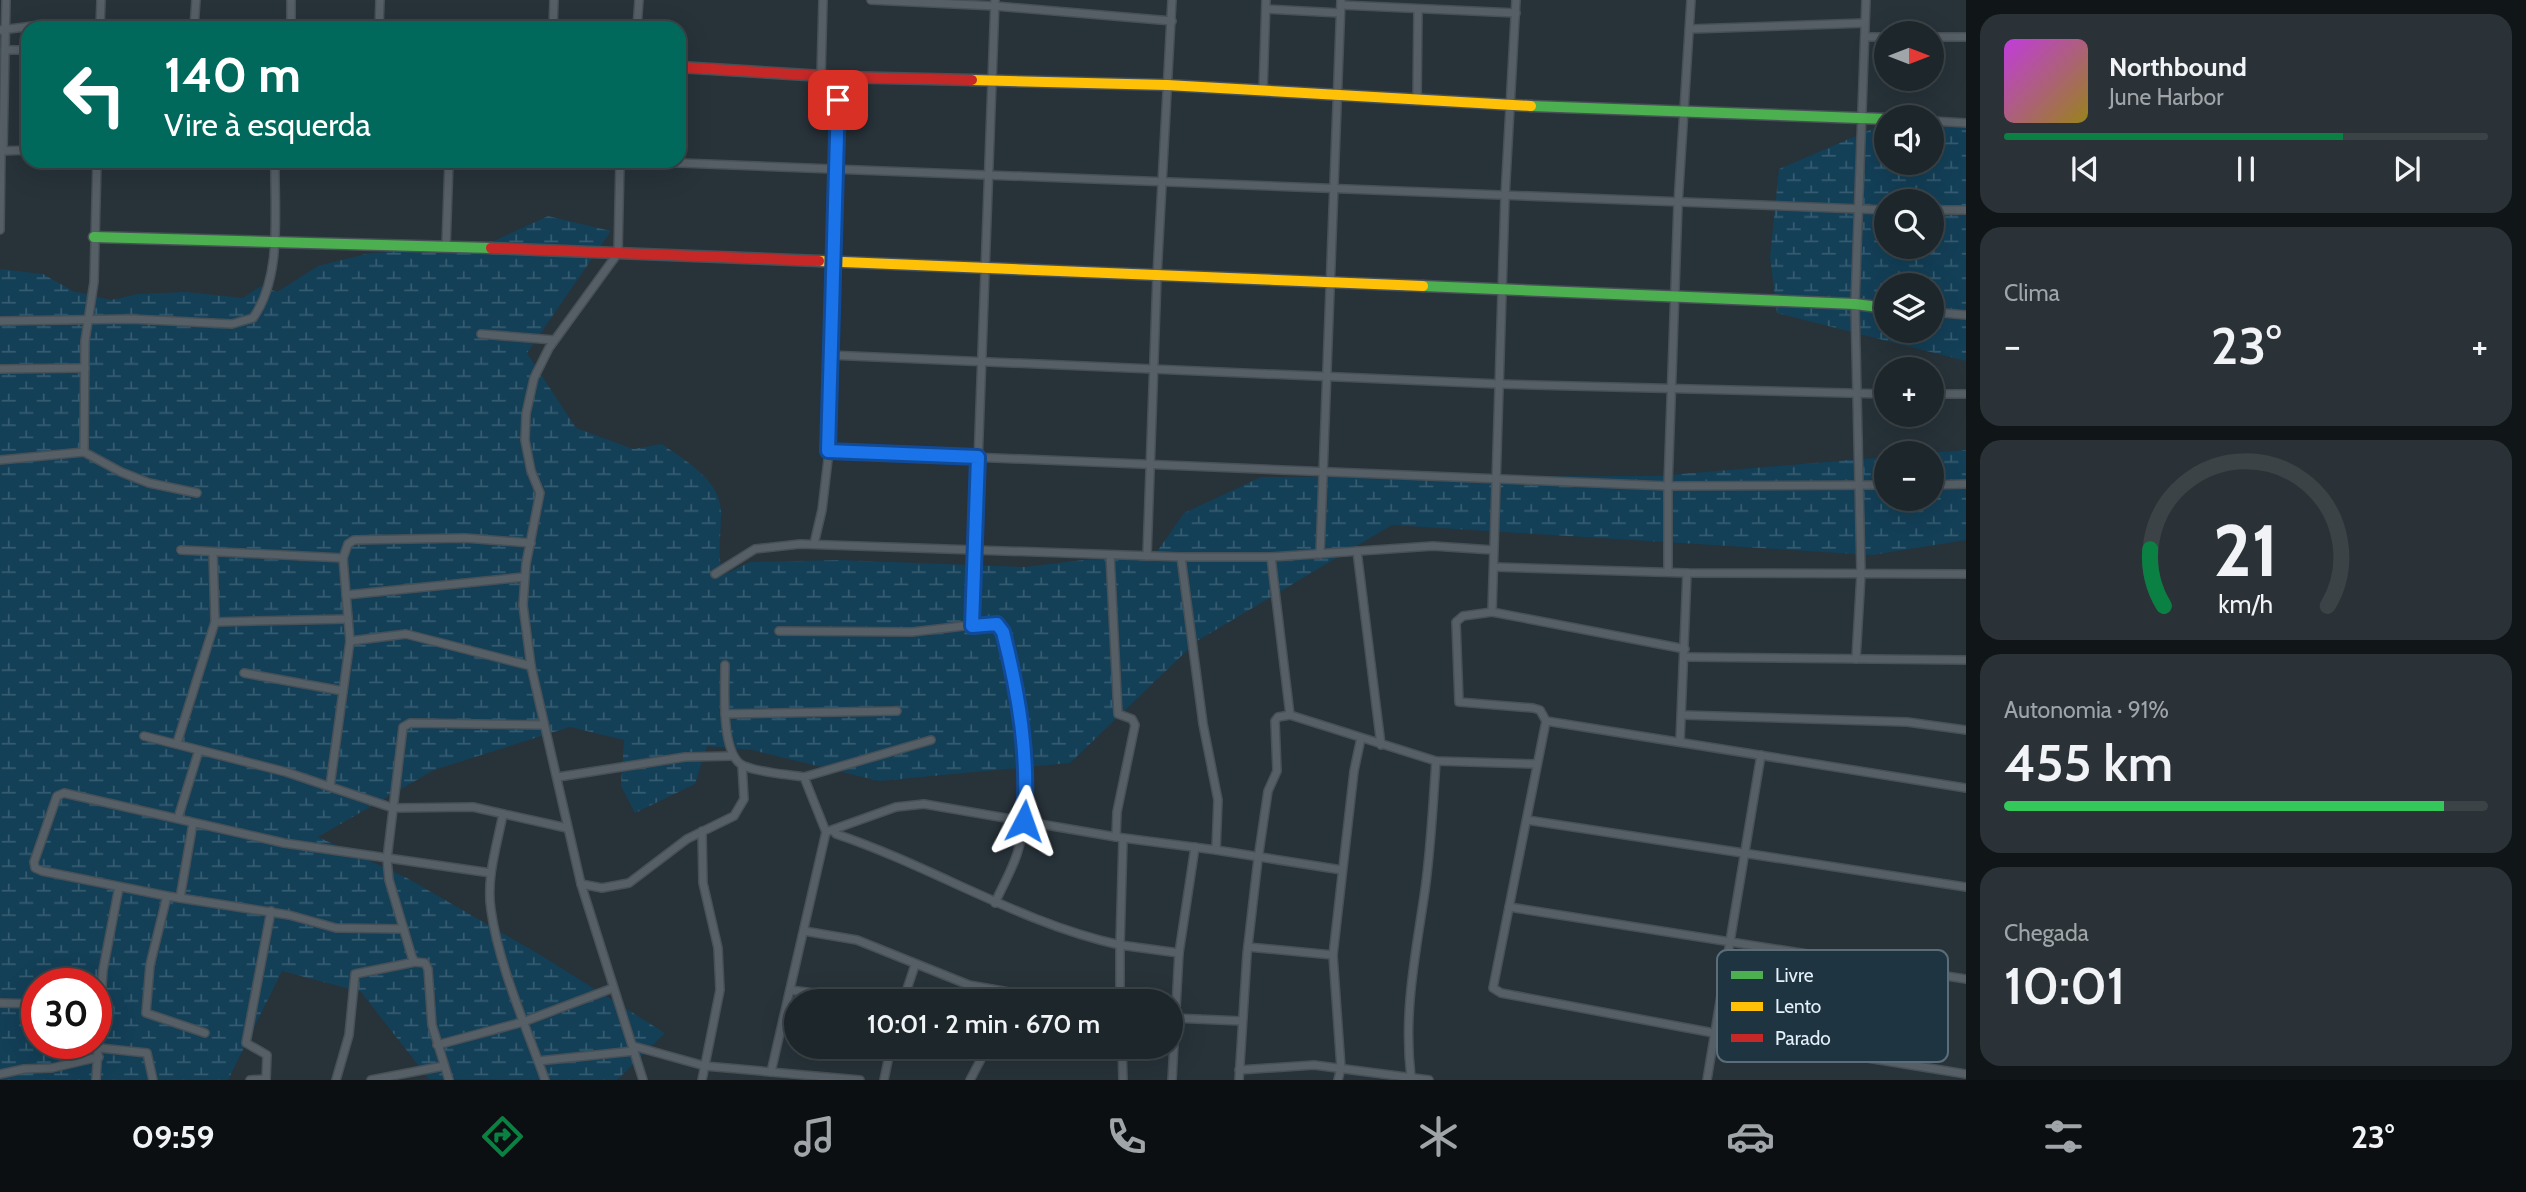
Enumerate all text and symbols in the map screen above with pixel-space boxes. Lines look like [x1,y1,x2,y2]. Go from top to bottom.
north arrow [1874,21,1944,91]
map controls [1874,21,1944,511]
text: 140 m [164,45,301,104]
icon: left [49,49,140,140]
text: Northbound [2109,51,2247,83]
pin [808,70,868,130]
icon: arrive [819,81,857,119]
text: June Harbor [2109,83,2223,111]
text: Vire à esquerda [164,105,371,144]
button: sound [1874,105,1944,175]
icon: previous [2066,150,2104,188]
icon: pause [2227,150,2265,188]
icon: next [2388,150,2426,188]
button: search [1874,189,1944,259]
button: layers [1874,273,1944,343]
text: Clima [2004,279,2060,307]
text: 23° [2211,314,2281,377]
text: − [2004,322,2021,369]
text: + [2471,322,2488,369]
button: + [1874,357,1944,427]
button: − [1874,441,1944,511]
text: 21 [2213,506,2279,594]
text: km/h [2219,589,2273,619]
text: Autonomia · 91% [2004,696,2169,724]
text: 455 km [2004,731,2173,794]
position arrow [987,784,1061,858]
text: Chegada [2004,919,2089,947]
legend [1717,950,1948,1062]
text: 10:01 [2004,954,2125,1017]
text: Livre [1775,964,1814,987]
speed limit sign: 30 [21,968,112,1059]
text: Lento [1775,995,1821,1018]
text: 10:01 · 2 min · 670 m [867,1008,1100,1040]
text: Parado [1775,1027,1831,1050]
icon: directions [478,1112,527,1161]
icon: music [790,1112,839,1161]
icon: phone [1102,1112,1151,1161]
icon: climate [1414,1112,1463,1161]
icon: car [1726,1112,1775,1161]
icon: filters [2039,1112,2088,1161]
text: 09:59 [132,1117,214,1156]
text: 23° [2351,1117,2394,1156]

